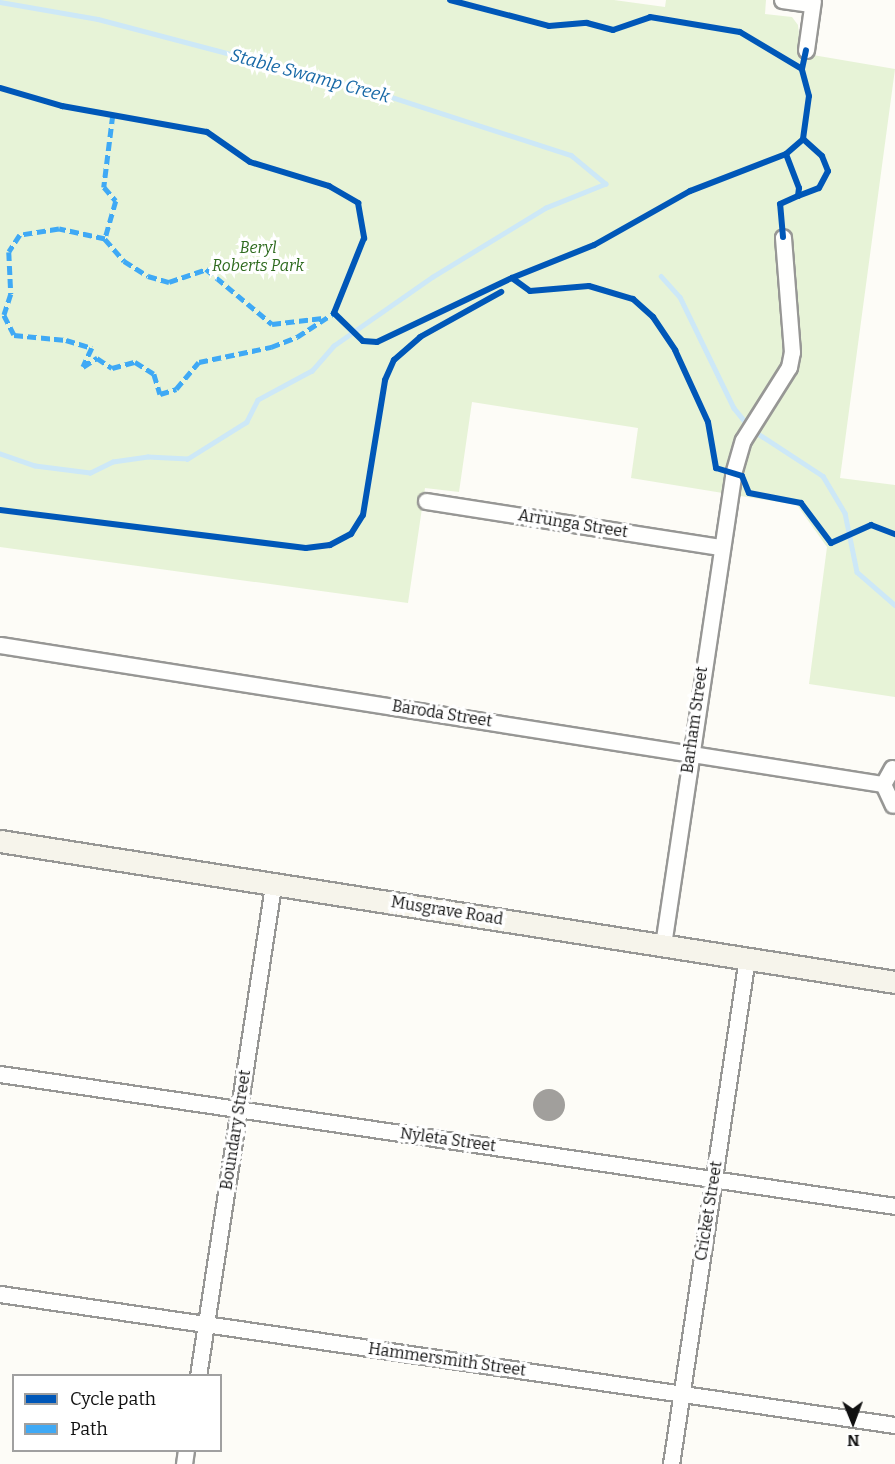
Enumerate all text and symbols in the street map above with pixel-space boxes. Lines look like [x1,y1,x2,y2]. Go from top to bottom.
water label: Stable Swamp Creek [228,44,392,108]
park label: Beryl Roberts Park [212,238,304,276]
street label: Arrunga Street [517,506,629,542]
street label: Barham Street [678,665,712,775]
street label: Baroda Street [391,697,493,731]
street label: Musgrave Road [390,893,504,929]
street label: Boundary Street [217,1068,255,1192]
street label: Nyleta Street [399,1124,497,1156]
street label: Cricket Street [692,1160,726,1262]
street label: Hammersmith Street [367,1339,527,1381]
legend [12,1374,222,1452]
text: Cycle path [70,1388,156,1410]
north arrow [823,1392,883,1452]
text: Path [70,1418,108,1440]
text: N [847,1431,860,1450]

